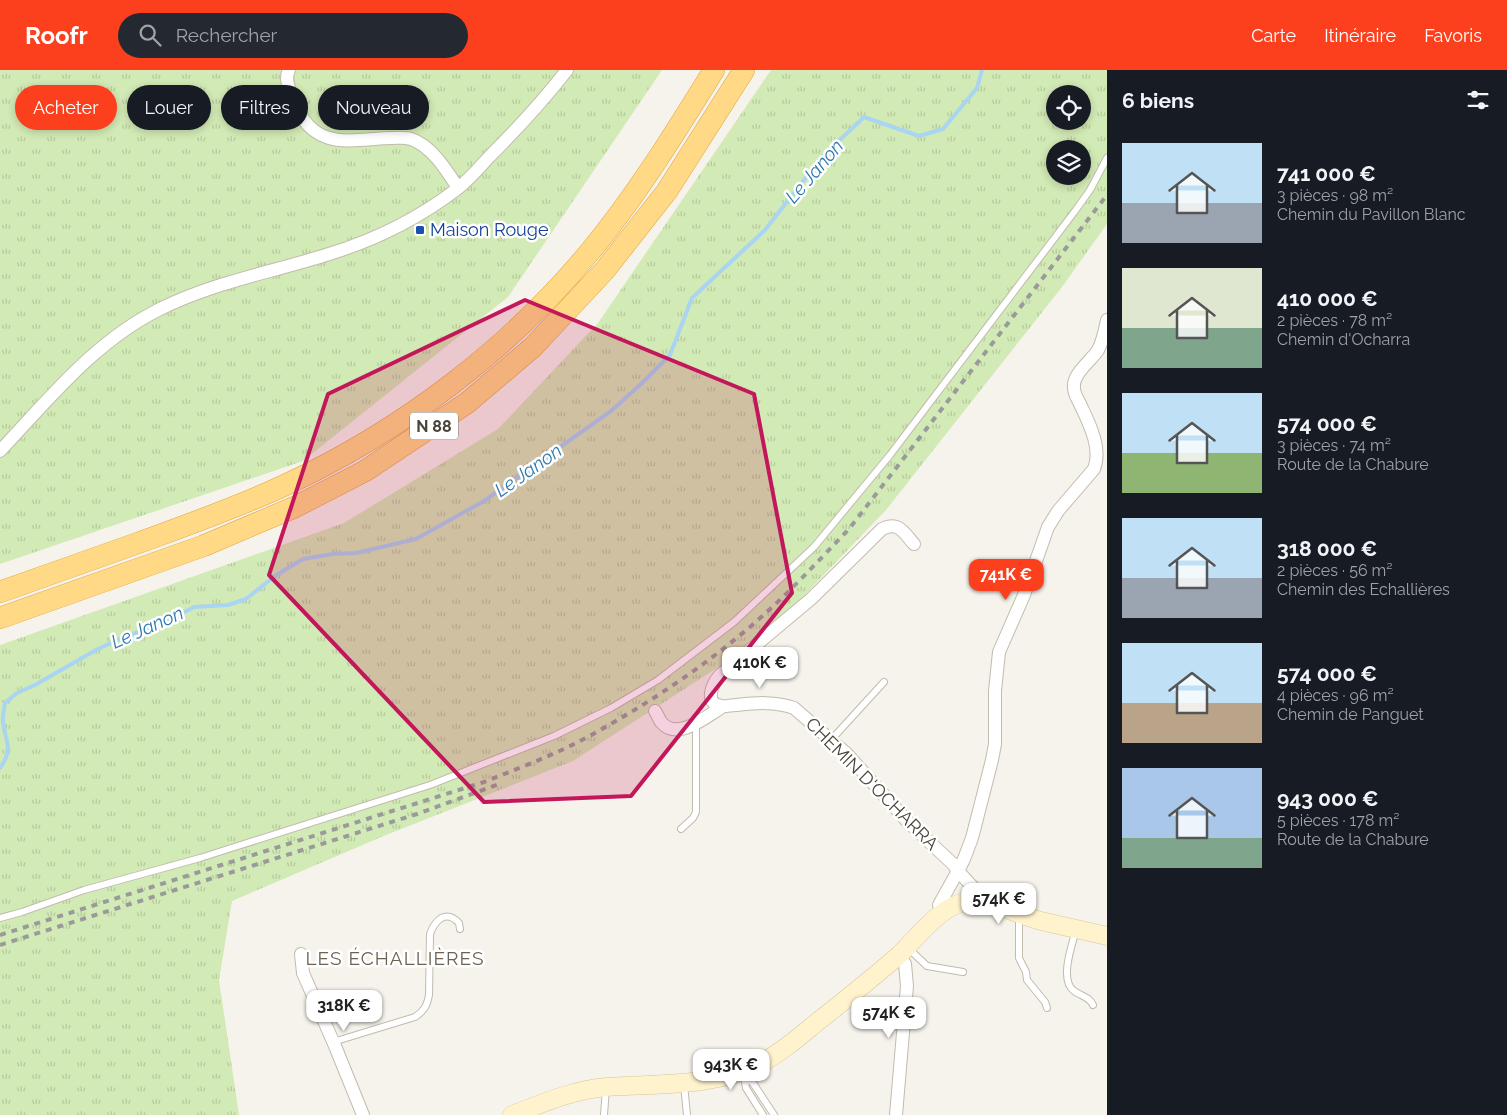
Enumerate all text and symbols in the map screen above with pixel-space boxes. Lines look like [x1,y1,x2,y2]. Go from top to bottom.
search box [118,13,468,58]
text: Roofr [25,21,88,50]
icon: search [136,21,164,49]
text: Rechercher [176,24,277,46]
text: Carte [1251,25,1296,46]
text: Itinéraire [1324,25,1396,46]
text: Favoris [1424,25,1482,46]
chip: Acheter [15,85,117,130]
chip: Louer [127,85,211,130]
chip: Filtres [221,85,308,130]
chip: Nouveau [318,85,429,130]
map controls [1046,85,1091,185]
button: locate [1046,85,1091,130]
icon: filters [1464,86,1492,114]
text: 6 biens [1122,88,1194,113]
water label: Le Janon [781,135,847,207]
button: layers [1046,140,1091,185]
text: 741 000 € [1277,161,1376,186]
icon: home [1162,163,1222,223]
text: 3 pièces · 98 m² [1277,186,1393,205]
text: Chemin du Pavillon Blanc [1277,205,1466,224]
place label: Maison Rouge [430,219,549,240]
marker: Maison Rouge [414,224,426,236]
text: 410 000 € [1277,286,1378,311]
icon: home [1162,288,1222,348]
text: 2 pièces · 78 m² [1277,311,1392,330]
text: Chemin d'Ocharra [1277,330,1410,349]
text: 574 000 € [1277,411,1377,436]
road number: N 88 [410,412,458,440]
icon: home [1162,413,1222,473]
text: 3 pièces · 74 m² [1277,436,1391,455]
water label: Le Janon [490,439,566,501]
text: Route de la Chabure [1277,455,1429,474]
text: 318 000 € [1277,536,1377,561]
icon: home [1162,538,1222,598]
pin: 741K € [965,558,1047,601]
text: 2 pièces · 56 m² [1277,561,1393,580]
text: 741K € [980,565,1032,584]
text: Chemin des Echallières [1277,580,1450,599]
water label: Le Janon [107,601,187,653]
pin: 410K € [719,646,801,689]
text: 410K € [733,653,787,672]
text: 574 000 € [1277,661,1377,686]
icon: home [1162,663,1222,723]
text: 4 pièces · 96 m² [1277,686,1394,705]
text: Chemin de Panguet [1277,705,1424,724]
street label: CHEMIN D'OCHARRA [802,713,943,854]
text: 943 000 € [1277,786,1379,811]
icon: home [1162,788,1222,848]
text: 5 pièces · 178 m² [1277,811,1399,830]
text: Route de la Chabure [1277,830,1429,849]
pin: 574K € [958,882,1040,925]
text: 574K € [972,889,1026,908]
district label: LES ÉCHALLIÈRES [305,947,485,969]
pin: 318K € [303,990,385,1032]
text: 318K € [317,996,371,1015]
pin: 574K € [848,996,930,1039]
text: 574K € [862,1003,916,1022]
pin: 943K € [690,1048,772,1091]
text: 943K € [704,1055,758,1074]

